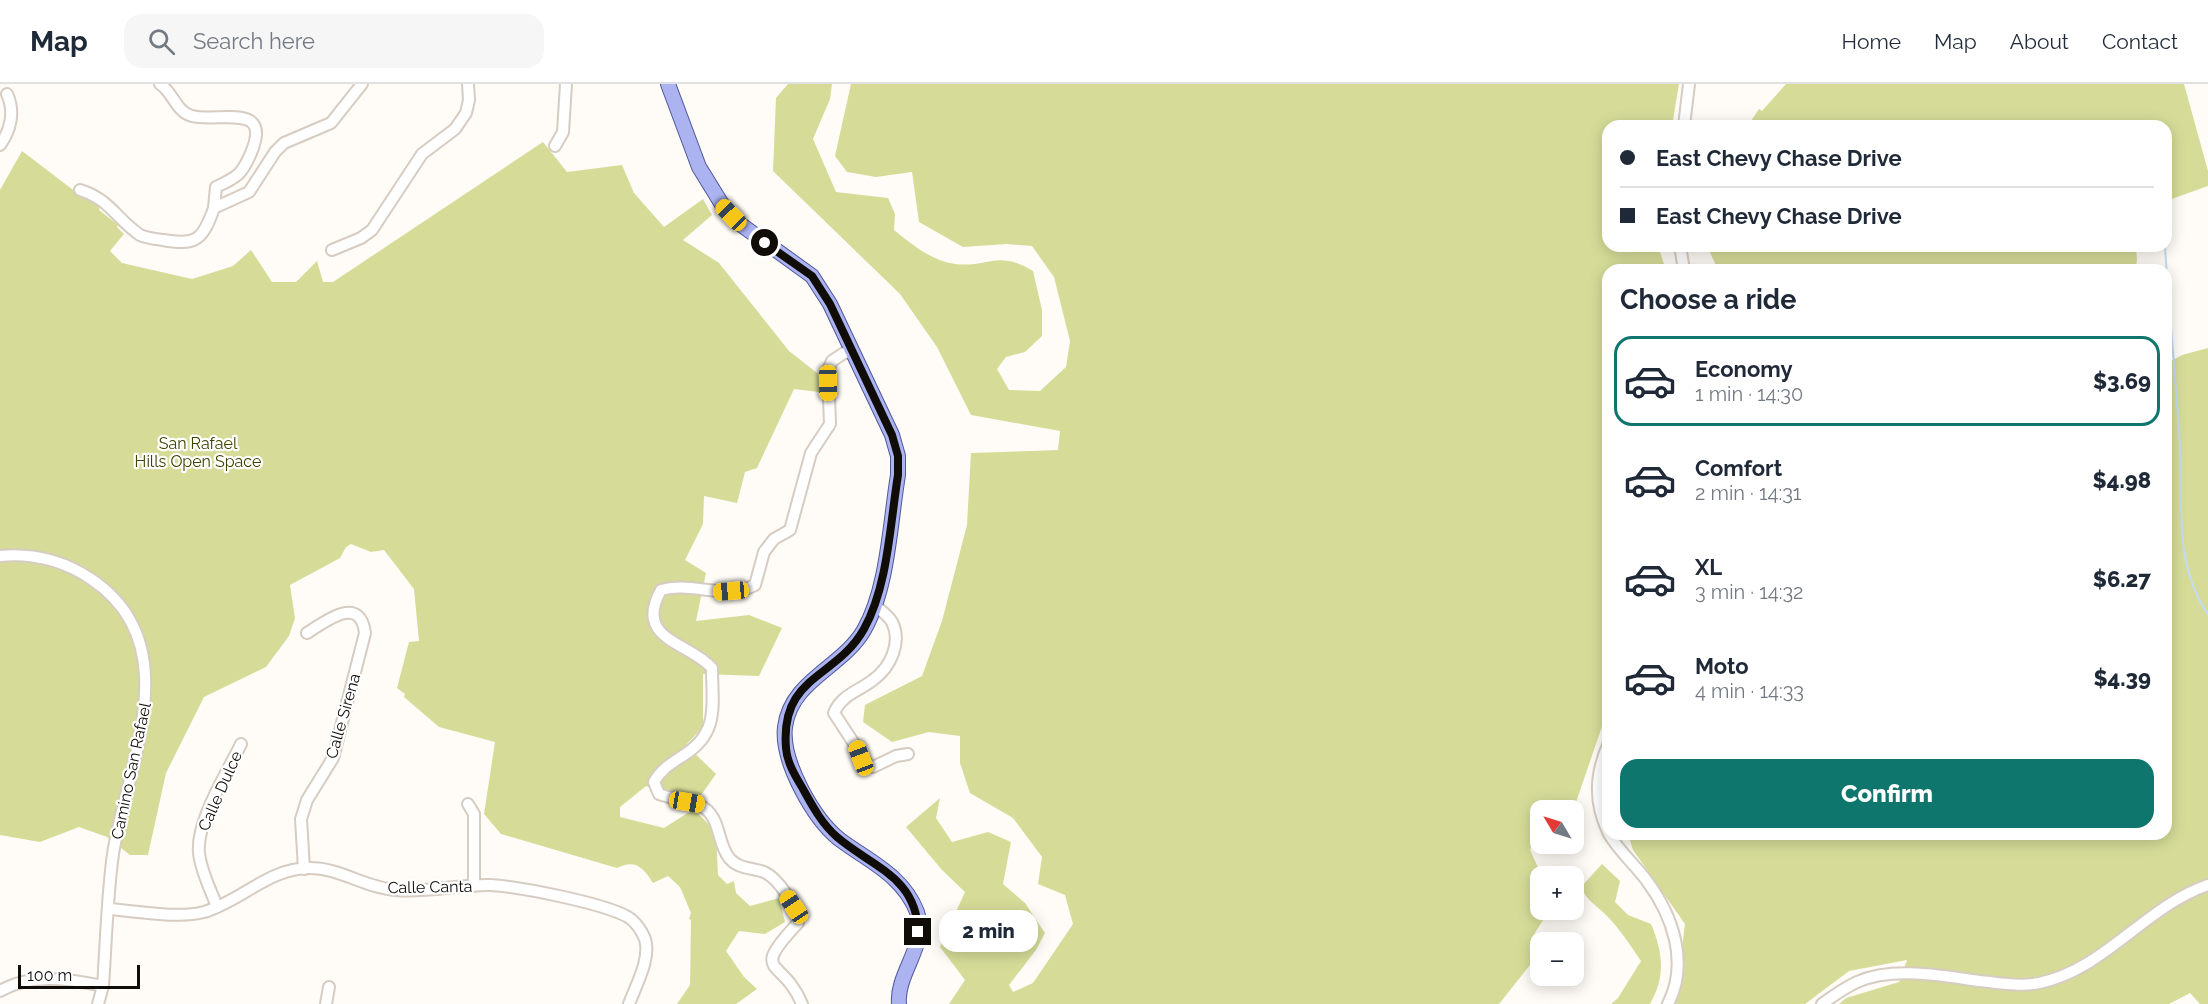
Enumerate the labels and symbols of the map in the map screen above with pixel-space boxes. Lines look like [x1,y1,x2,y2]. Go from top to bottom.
car [712,196,750,234]
route start [751,229,778,256]
car [819,365,837,401]
park label: San Rafael Hills Open Space [135,434,261,471]
car [712,580,750,602]
street label: Calle Sirena [322,671,364,761]
street label: Camino San Rafael [107,700,155,841]
car [846,738,876,778]
street label: Calle Dulce [194,748,246,834]
car [668,790,706,814]
north arrow [1530,800,1584,854]
street label: Calle Canta [387,877,473,897]
car [776,887,812,927]
callout: 2 min [939,911,1038,953]
route end [904,918,931,945]
scale bar [18,962,140,990]

